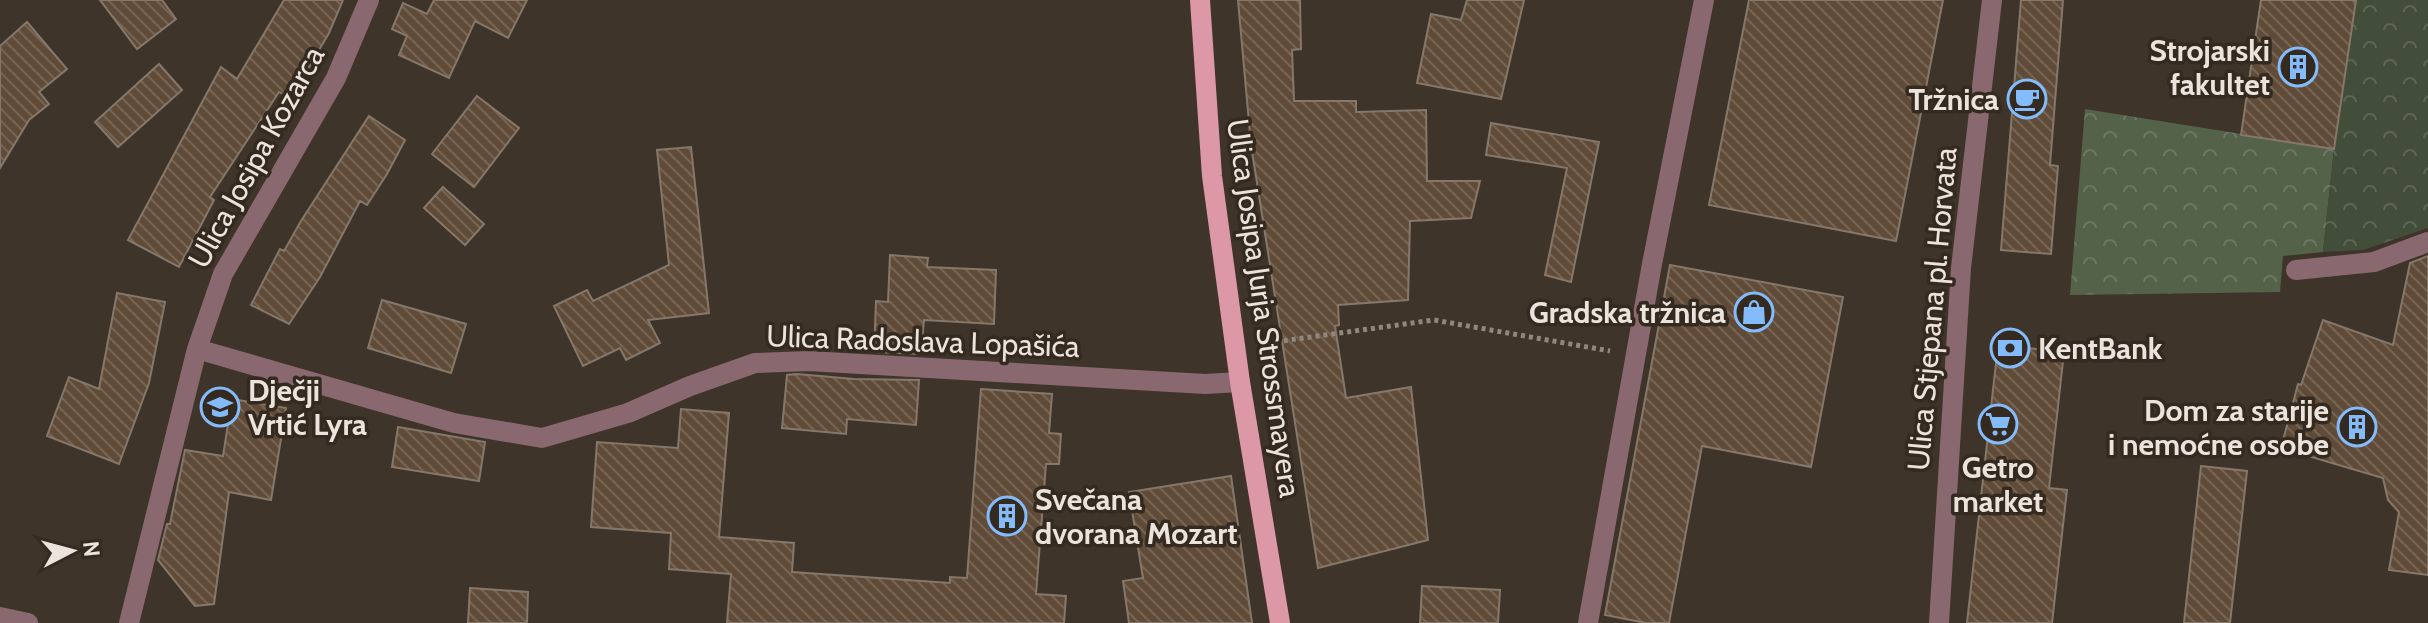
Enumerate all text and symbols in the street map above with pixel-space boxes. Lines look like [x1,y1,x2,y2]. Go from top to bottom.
place label: Strojarski fakultet [2149,32,2270,103]
street label: Ulica Josipa Kozarca [180,39,333,274]
building icon: Strojarski fakultet [2277,46,2319,88]
cafe icon: Tržnica [2006,78,2048,120]
place label: Tržnica [1908,81,1999,118]
street label: Ulica Josipa Jurja Strossmayera [1219,116,1309,500]
street label: Ulica Stjepana pl. Horvata [1899,145,1965,472]
shop icon: Gradska tržnica [1733,291,1775,333]
place label: Gradska tržnica [1529,294,1726,331]
street label: Ulica Radoslava Lopašića [766,317,1081,365]
bank icon: KentBank [1989,327,2031,369]
place label: KentBank [2038,330,2163,367]
place label: Dječji Vrtić Lyra [248,372,367,443]
school or university icon: Dječji Vrtić Lyra [199,386,241,428]
place label: Dom za starije i nemoćne osobe [2108,392,2329,463]
supermarket icon: Getro market [1977,403,2019,445]
building icon: Dom za starije i nemoćne osobe [2336,406,2378,448]
place label: Getro market [1953,449,2043,520]
place label: Svečana dvorana Mozart [1035,481,1238,552]
building icon: Svečana dvorana Mozart [986,495,1028,537]
north arrow [32,511,112,591]
text: N [77,540,106,558]

